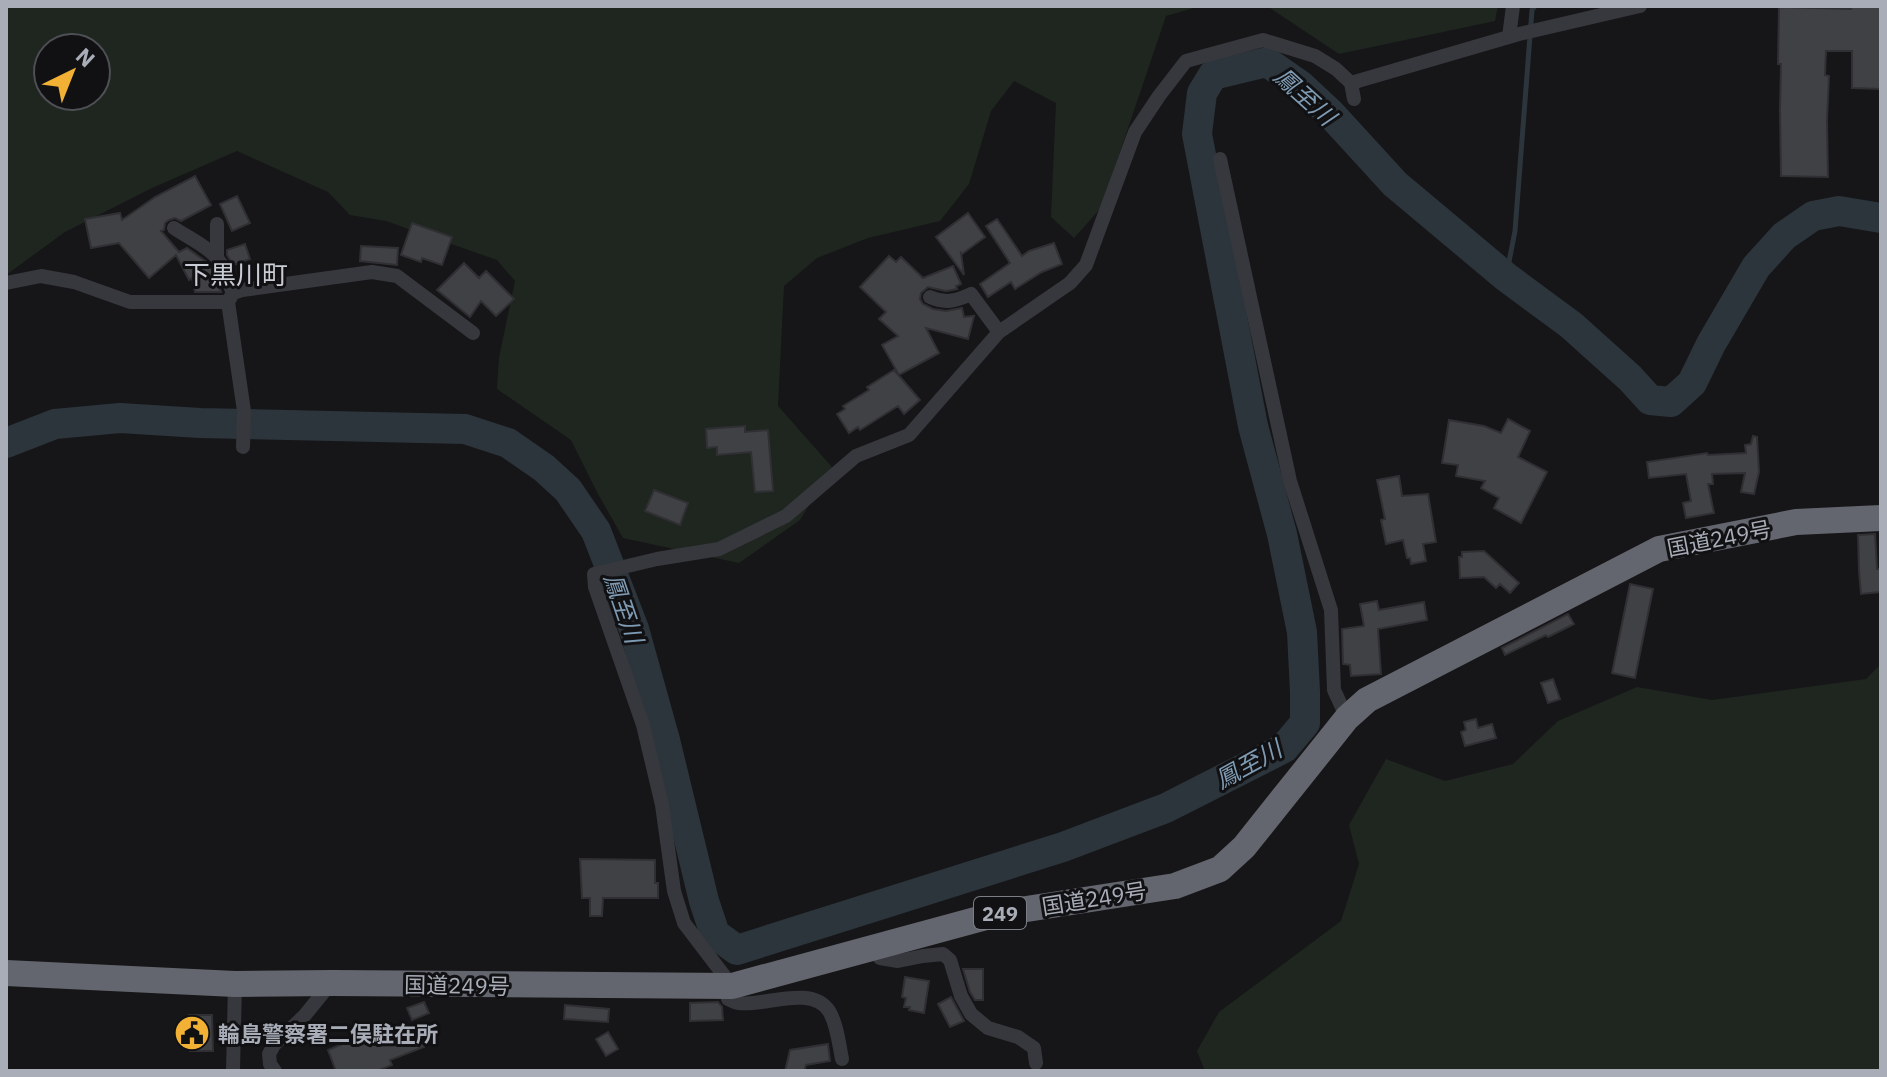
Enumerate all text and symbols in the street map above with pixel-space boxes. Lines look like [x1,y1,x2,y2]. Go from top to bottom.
north arrow [32,32,112,112]
text: N [70,41,102,73]
water label: 鳳至川 [1268,60,1345,134]
district label: 下黒川町 [184,257,288,291]
street label: 国道249号 [1664,514,1774,562]
water label: 鳳至川 [597,569,652,650]
water label: 鳳至川 [1209,731,1290,795]
street label: 国道249号 [1040,875,1148,921]
road number: 249 [974,897,1026,929]
street label: 国道249号 [404,970,510,1000]
public building icon: 輪島警察署二俣駐在所 [173,1014,211,1052]
place label: 輪島警察署二俣駐在所 [218,1019,438,1048]

